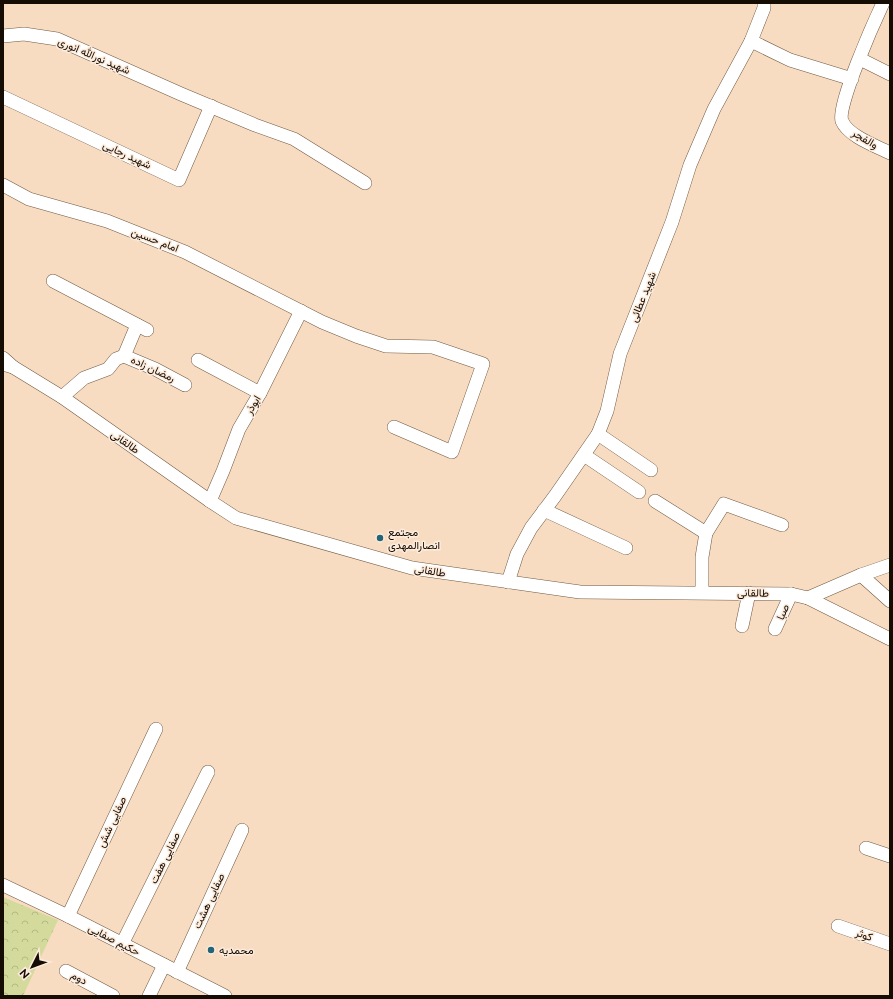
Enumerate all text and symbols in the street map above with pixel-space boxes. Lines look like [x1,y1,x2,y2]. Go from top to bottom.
street label: شهید نورالله انوری [56,35,132,77]
street label: والفجر [849,126,880,152]
street label: شهید رجایی [101,138,154,172]
street label: امام حسین [129,225,180,256]
street label: شهید عطائی [627,270,659,324]
street label: رمضان زاده [129,353,177,385]
street label: ابوذر [242,393,264,418]
street label: طالقانی [108,428,142,456]
place label: مجتمع انصارالمهدی [388,526,440,552]
marker: مجتمع انصارالمهدی [375,533,385,543]
street label: طالقانی [413,562,447,580]
street label: طالقانی [737,586,769,600]
street label: صبا [774,602,792,622]
street label: صفایی شش [95,794,129,850]
street label: صفایی هفت [147,830,183,886]
street label: صفایی هشت [191,871,227,931]
street label: حکیم صفایی [85,921,142,959]
street label: کوثر [853,926,874,944]
place label: محمدیه [219,944,254,957]
marker: محمدیه [206,945,216,955]
north arrow [12,947,52,987]
text: N [17,966,33,981]
street label: دوم [68,968,89,989]

